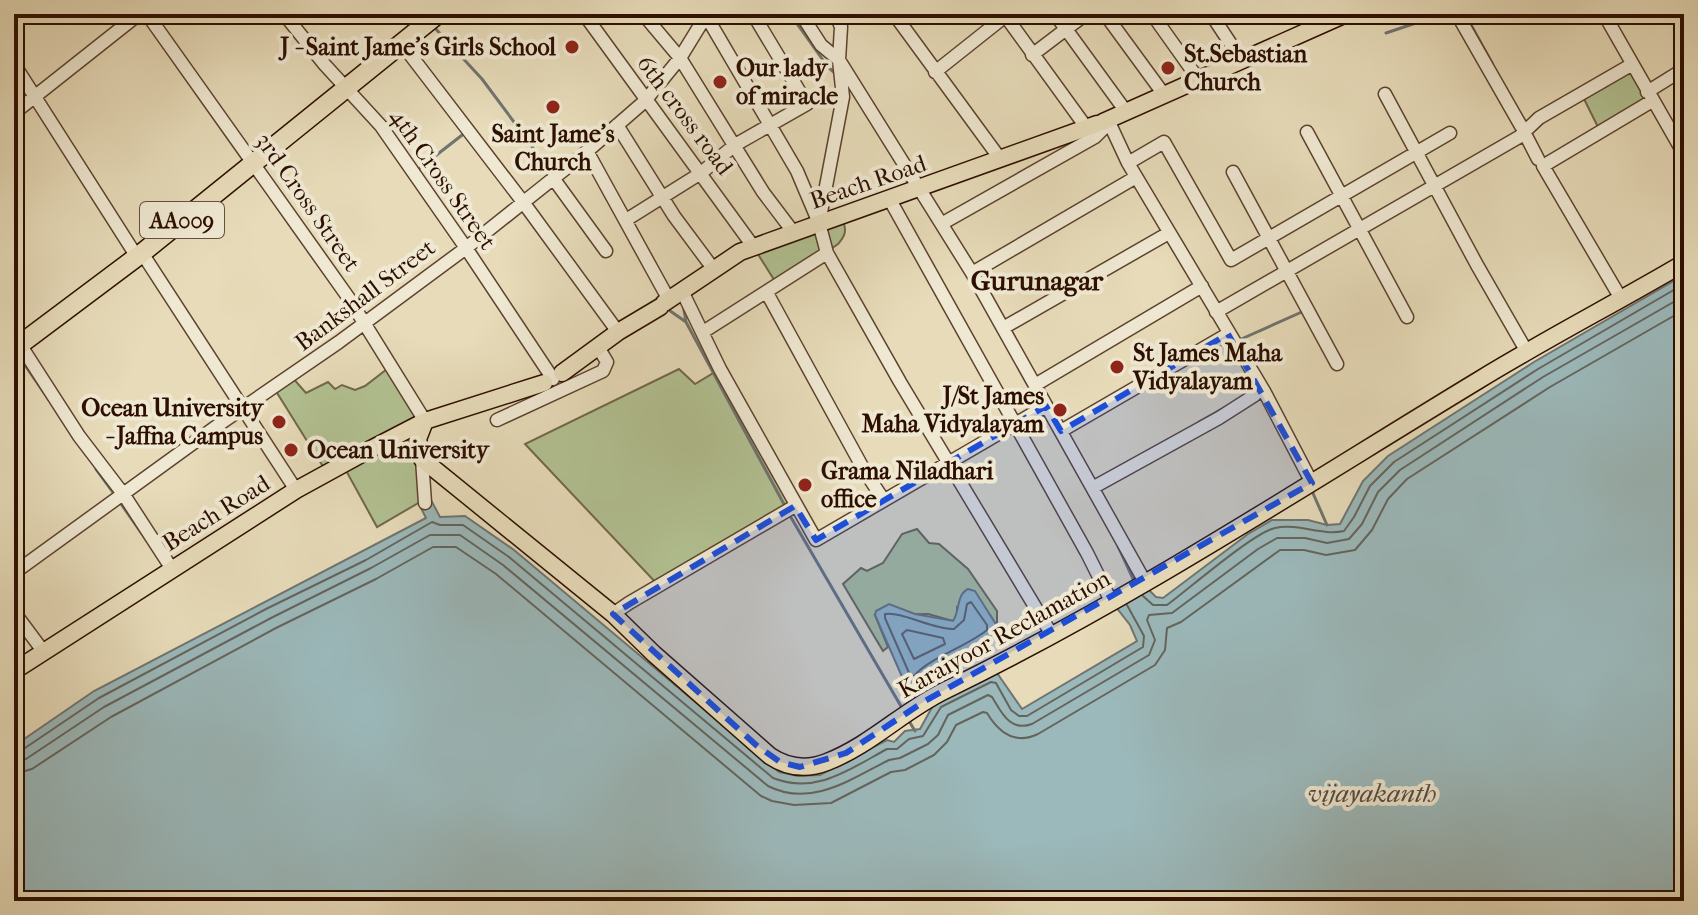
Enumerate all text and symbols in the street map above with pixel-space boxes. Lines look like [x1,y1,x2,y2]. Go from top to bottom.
place label: J - Saint Jame's Girls School [278,33,556,61]
marker: J - Saint Jame's Girls School [563,38,581,56]
place label: St.Sebastian Church [1184,40,1308,96]
street label: 6th cross road [631,50,740,181]
place label: Our lady of miracle [736,54,838,110]
marker: St.Sebastian Church [1159,59,1177,77]
marker: Our lady of miracle [711,73,729,91]
marker: Saint Jame's Church [544,98,562,116]
street label: 4th Cross Street [384,103,502,255]
place label: Saint Jame's Church [491,120,615,176]
street label: 3rd Cross Street [250,127,366,277]
street label: Beach Road [806,149,931,215]
road number: AA009 [140,202,224,238]
street label: Bankshall Street [289,233,441,357]
district label: Gurunagar [971,264,1104,297]
place label: St James Maha Vidyalayam [1132,339,1283,395]
marker: St James Maha Vidyalayam [1108,358,1126,376]
place label: J/St James Maha Vidyalayam [861,382,1045,438]
place label: Ocean University - Jaffna Campus [81,394,264,450]
marker: J/St James Maha Vidyalayam [1051,401,1069,419]
marker: Ocean University - Jaffna Campus [270,413,288,431]
place label: Ocean University [307,436,490,464]
marker: Ocean University [282,441,300,459]
place label: Grama Niladhari office [821,457,994,513]
street label: Beach Road [157,469,276,557]
marker: Grama Niladhari office [796,476,814,494]
street label: Karaiyoor Reclamation [893,564,1115,704]
water label: vijayakanth [1308,778,1436,809]

